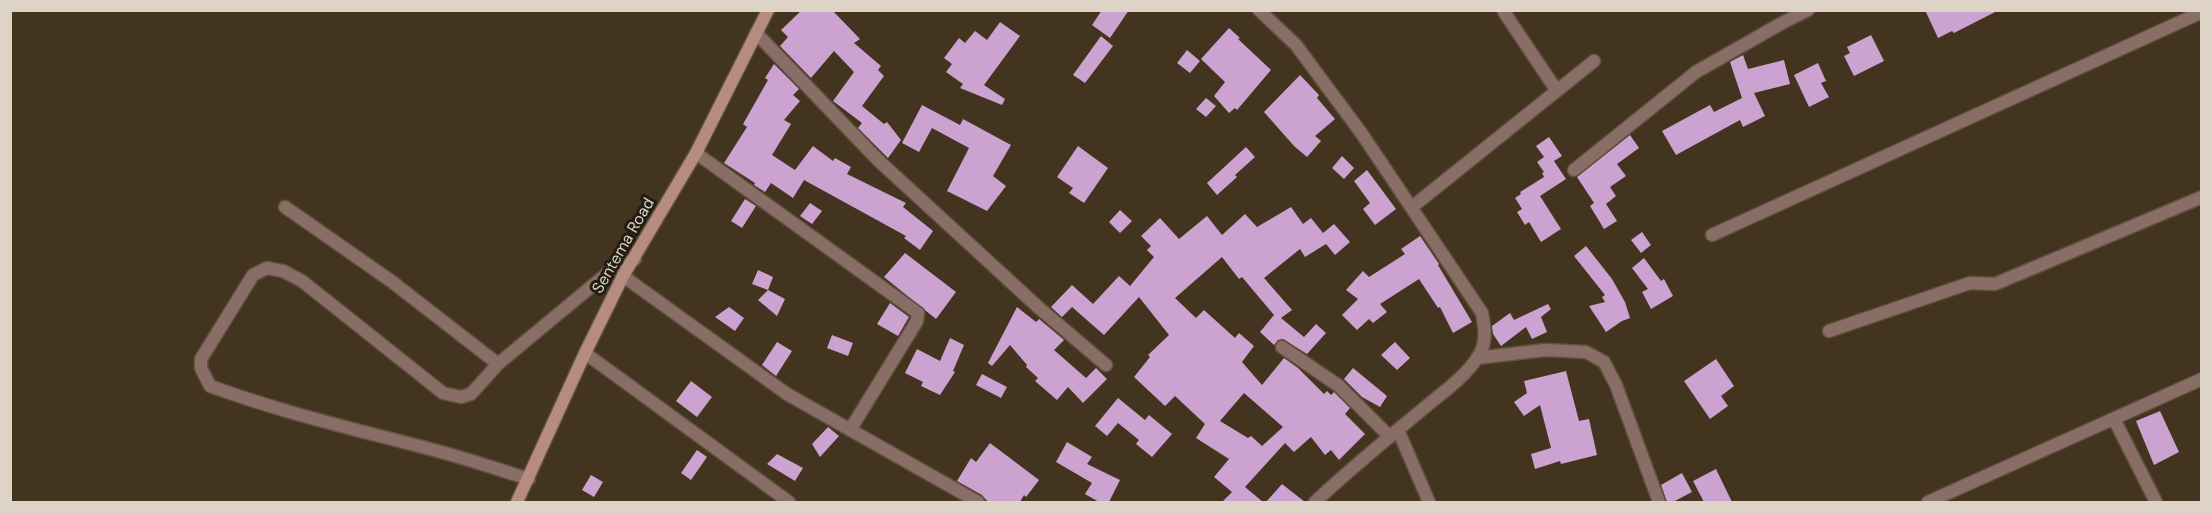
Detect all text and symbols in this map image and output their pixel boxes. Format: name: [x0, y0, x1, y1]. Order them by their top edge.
street label: Sentema Road: [589, 195, 659, 297]

